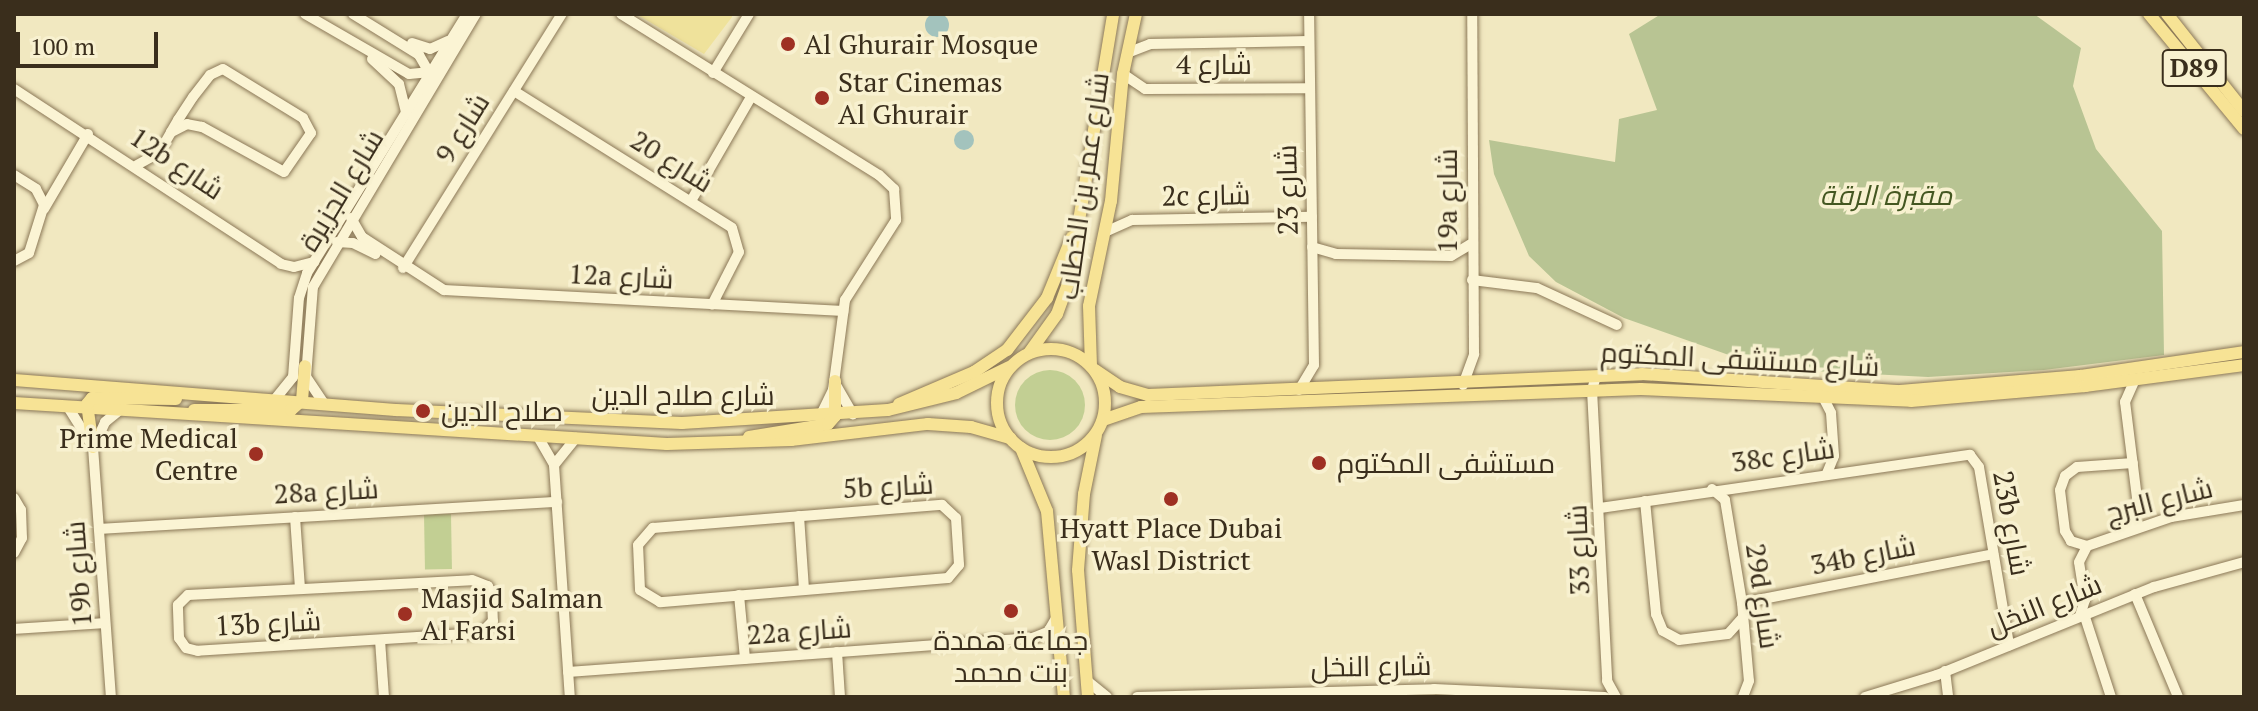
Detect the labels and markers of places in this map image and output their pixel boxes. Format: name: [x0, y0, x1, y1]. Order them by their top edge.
place label: Al Ghurair Mosque: [804, 27, 1038, 61]
marker: Al Ghurair Mosque: [779, 35, 797, 53]
place label: Star Cinemas Al Ghurair: [838, 65, 1003, 131]
marker: Star Cinemas Al Ghurair: [813, 89, 831, 107]
place label: صلاح الدين: [441, 394, 563, 428]
marker: صلاح الدين: [412, 400, 434, 422]
place label: Prime Medical Centre: [59, 421, 238, 487]
marker: Prime Medical Centre: [245, 443, 267, 465]
place label: مستشفى المكتوم: [1337, 446, 1555, 480]
marker: مستشفى المكتوم: [1308, 452, 1330, 474]
marker: Hyatt Place Dubai Wasl District: [1162, 490, 1180, 508]
place label: Hyatt Place Dubai Wasl District: [1060, 511, 1282, 577]
place label: Masjid Salman Al Farsi: [421, 581, 603, 647]
marker: جماعة همدة بنت محمد: [1002, 602, 1020, 620]
marker: Masjid Salman Al Farsi: [396, 605, 414, 623]
place label: جماعة همدة بنت محمد: [934, 623, 1088, 689]

